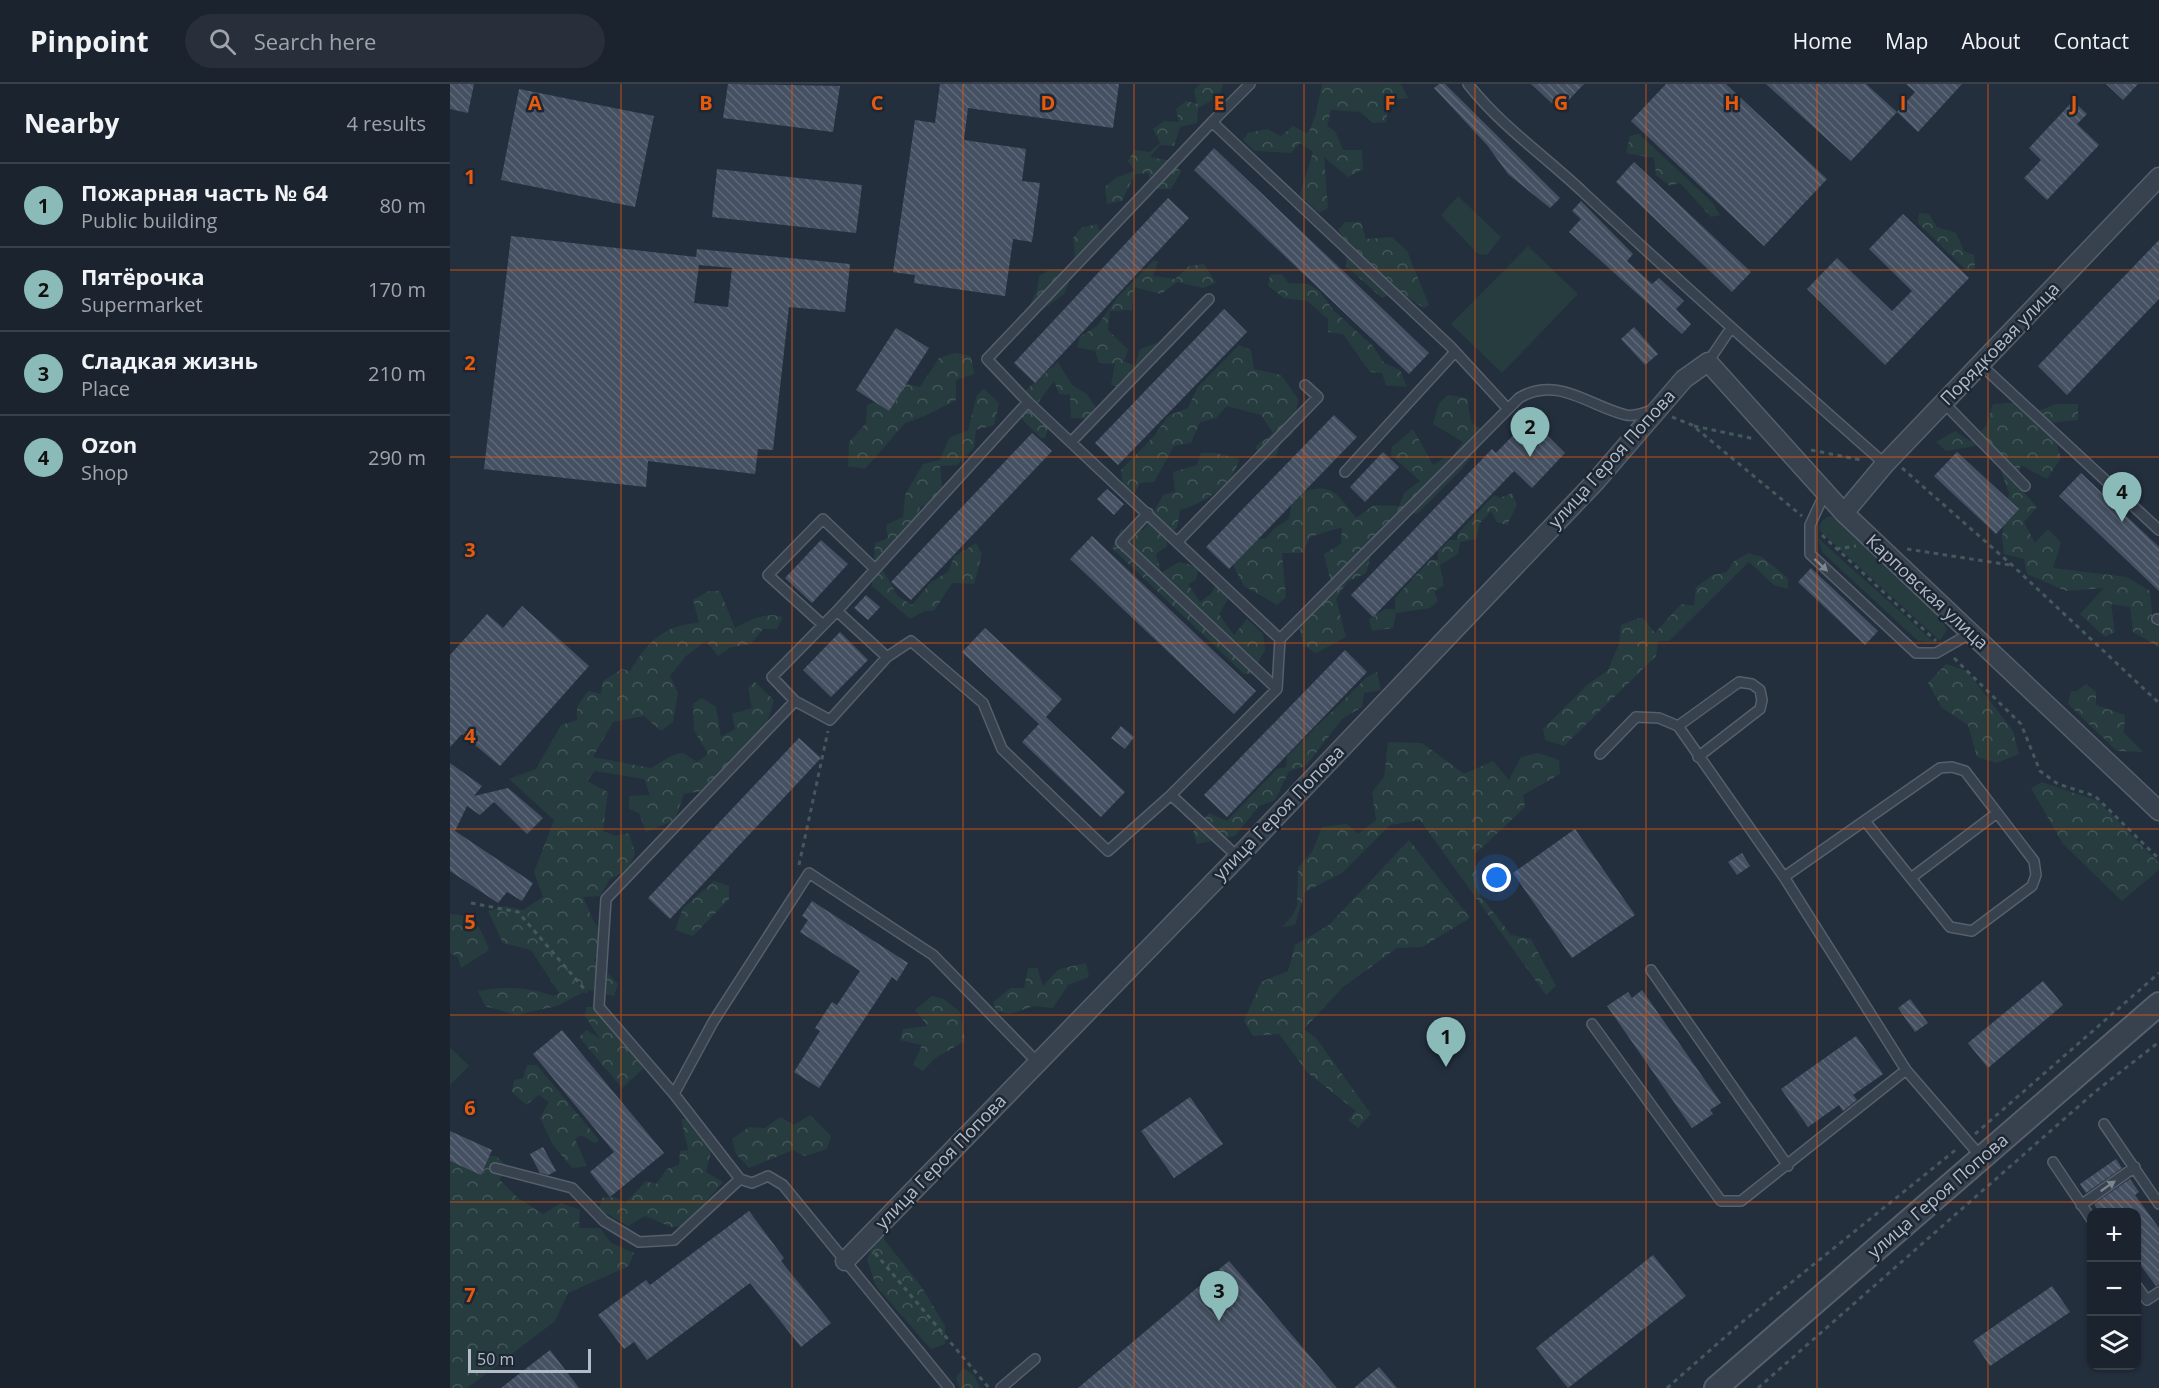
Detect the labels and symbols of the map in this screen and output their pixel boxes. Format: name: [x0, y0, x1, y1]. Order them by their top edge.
text: A: [528, 89, 542, 116]
text: B: [699, 89, 713, 116]
text: C: [871, 89, 884, 116]
text: D: [1041, 89, 1055, 116]
text: E: [1213, 89, 1225, 116]
text: F: [1385, 89, 1395, 116]
text: G: [1554, 89, 1568, 116]
text: H: [1724, 89, 1740, 116]
text: I: [1900, 89, 1906, 116]
text: J: [2069, 89, 2077, 116]
text: 1: [464, 163, 476, 190]
street label: Порядковая улица: [1934, 277, 2064, 410]
text: 2: [464, 349, 476, 376]
street label: улица Героя Попова: [1542, 384, 1680, 533]
pin: 2: [1510, 408, 1550, 457]
pin: 4: [2102, 472, 2142, 522]
street label: Карповская улица: [1861, 528, 1994, 654]
text: 3: [464, 536, 476, 563]
one-way arrow: [1814, 558, 1829, 572]
text: 4: [464, 722, 476, 749]
street label: улица Героя Попова: [1208, 740, 1349, 885]
your location: [1482, 863, 1511, 892]
text: 5: [464, 908, 476, 935]
pin: 1: [1426, 1018, 1466, 1067]
street label: улица Героя Попова: [870, 1089, 1011, 1234]
text: 6: [464, 1094, 476, 1121]
street label: улица Героя Попова: [1862, 1127, 2013, 1263]
one-way arrow: [2100, 1181, 2116, 1192]
pin: 3: [1200, 1272, 1238, 1321]
text: 7: [464, 1281, 476, 1308]
scale bar: [468, 1346, 591, 1374]

